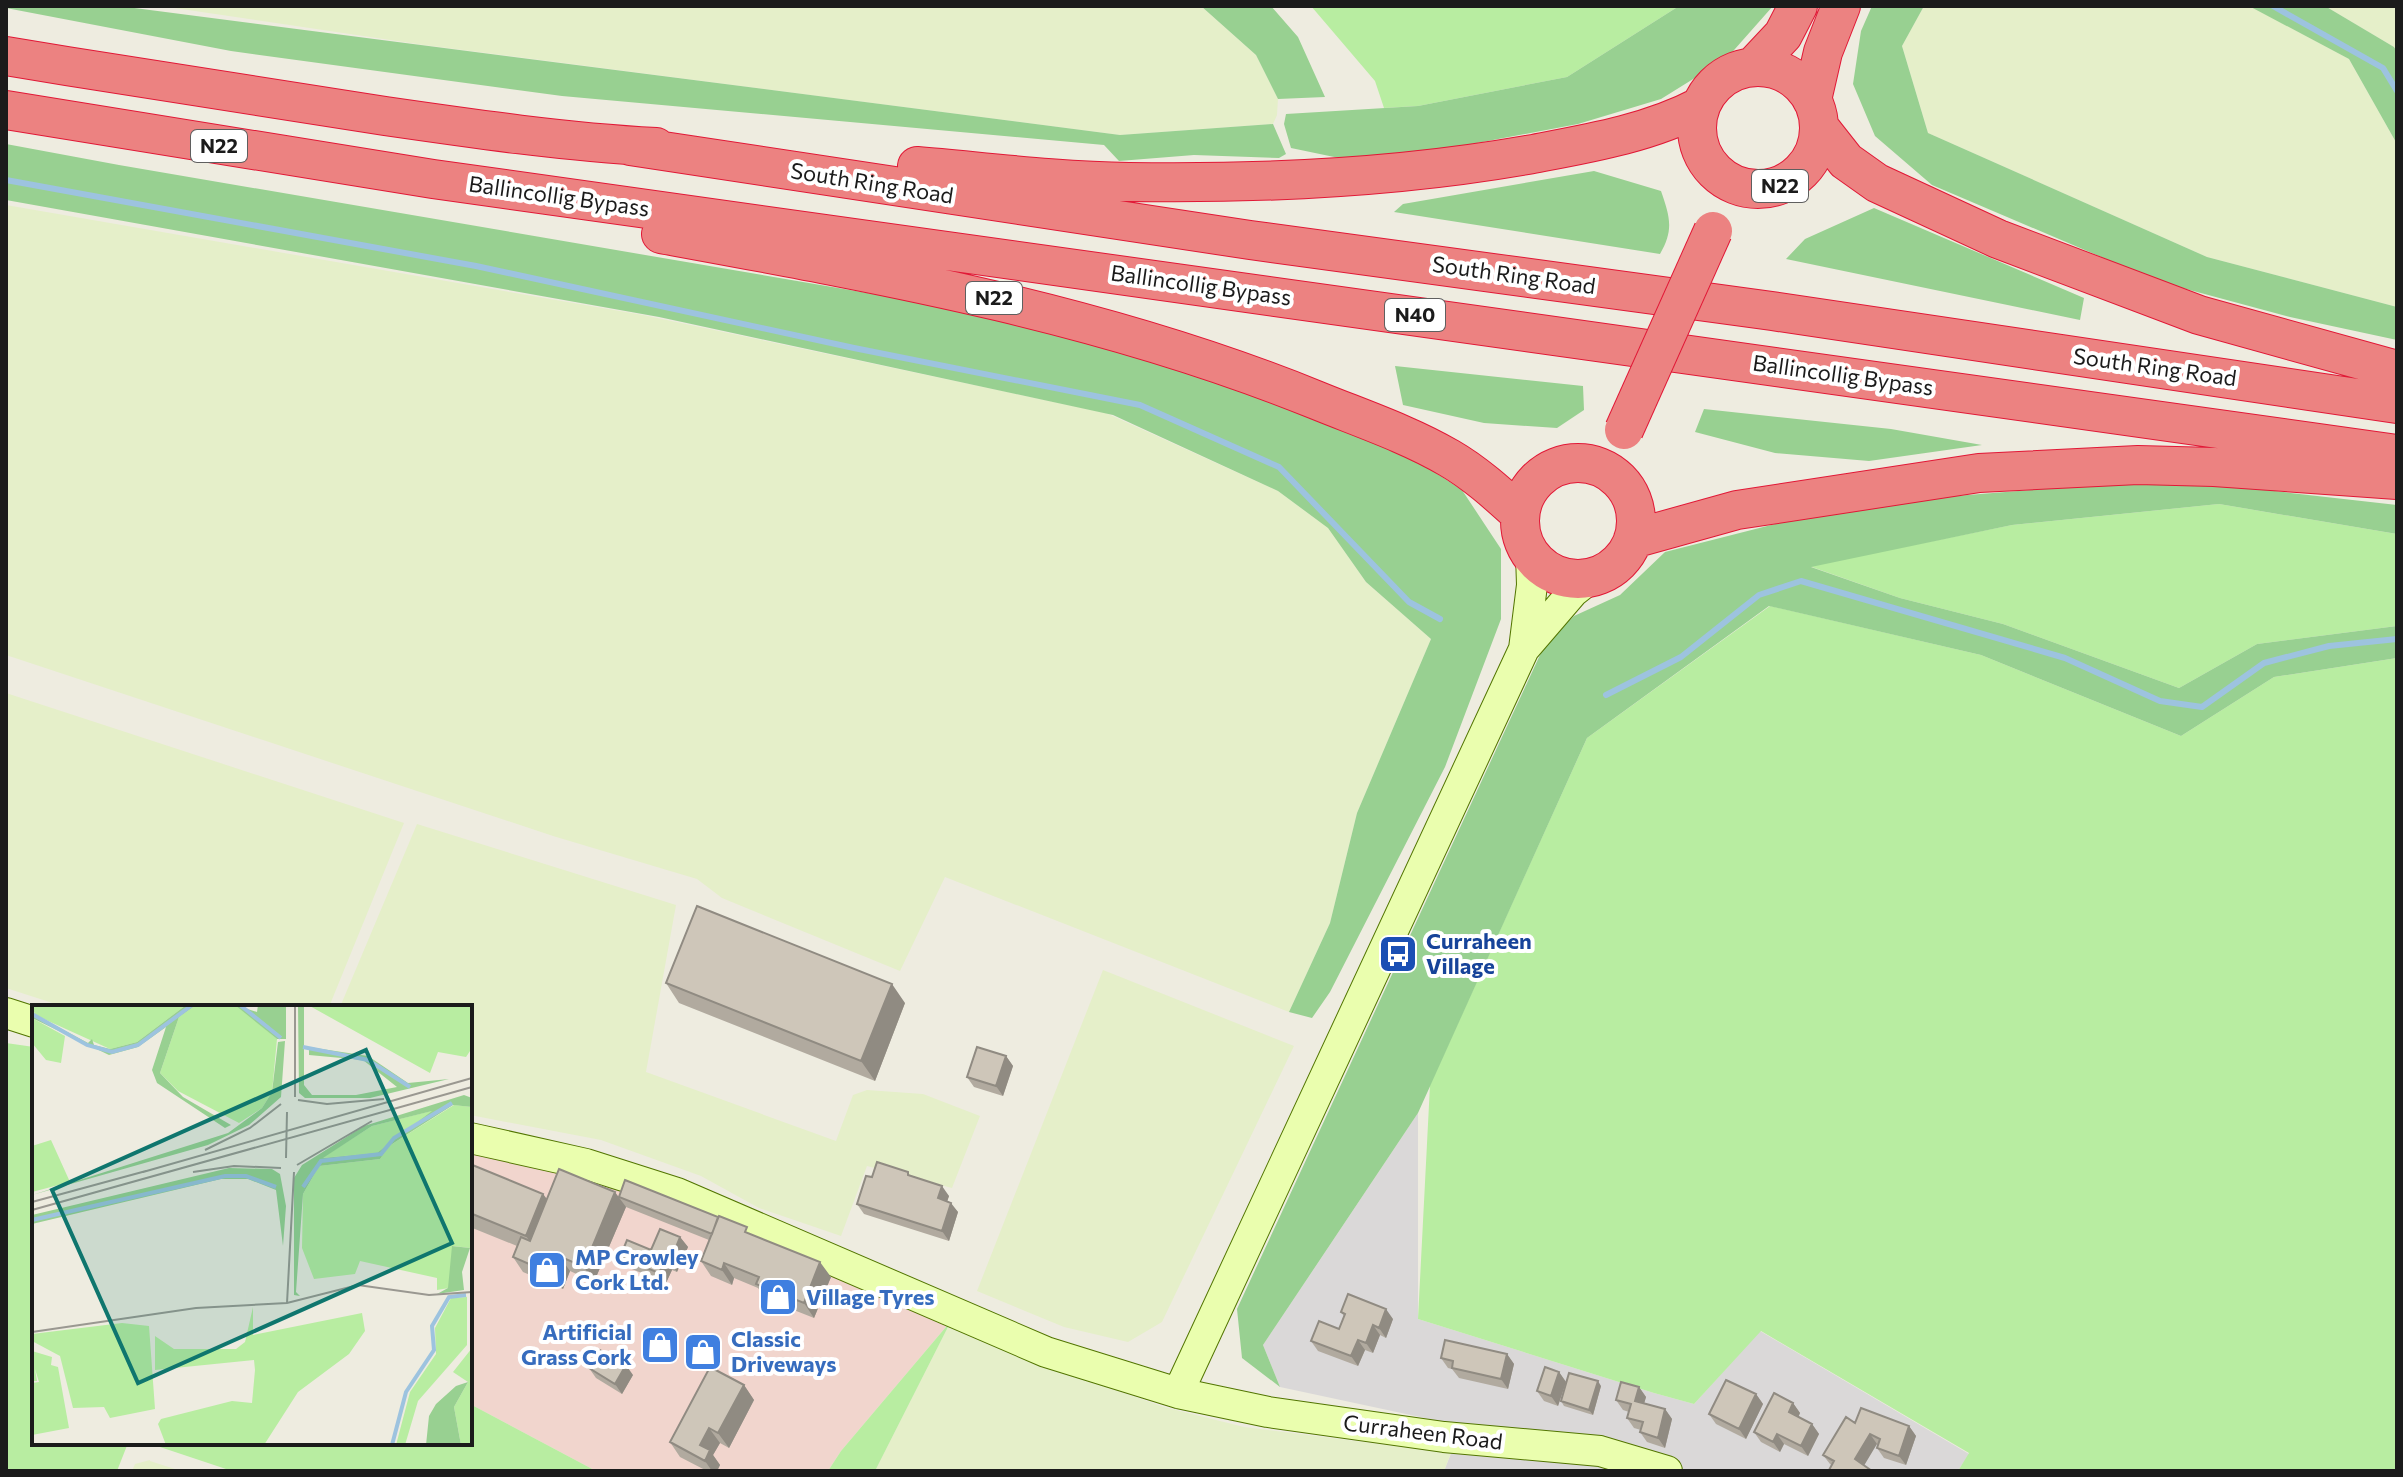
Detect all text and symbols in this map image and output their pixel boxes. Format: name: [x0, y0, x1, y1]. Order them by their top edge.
road number: N22: [191, 130, 247, 162]
street label: South Ring Road: [789, 156, 956, 209]
street label: Ballincollig Bypass: [467, 169, 651, 222]
road number: N22: [1752, 170, 1808, 202]
street label: South Ring Road: [1431, 250, 1597, 299]
street label: Ballincollig Bypass: [1109, 258, 1293, 311]
road number: N22: [966, 282, 1022, 314]
road number: N40: [1385, 299, 1445, 331]
street label: South Ring Road: [2072, 342, 2238, 391]
street label: Ballincollig Bypass: [1751, 348, 1935, 401]
place label: Curraheen Village: [1426, 927, 1532, 979]
bus stop icon: Curraheen Village: [1377, 933, 1419, 975]
inset map: [32, 1005, 472, 1445]
place label: MP Crowley Cork Ltd.: [575, 1243, 699, 1295]
shop icon: MP Crowley Cork Ltd.: [526, 1249, 568, 1291]
shop icon: Village Tyres: [757, 1276, 799, 1318]
place label: Village Tyres: [806, 1283, 935, 1310]
place label: Artificial Grass Cork: [521, 1318, 632, 1370]
shop icon: Artificial Grass Cork: [639, 1324, 681, 1366]
place label: Classic Driveways: [731, 1325, 836, 1377]
shop icon: Classic Driveways: [682, 1331, 724, 1373]
street label: Curraheen Road: [1342, 1408, 1504, 1455]

